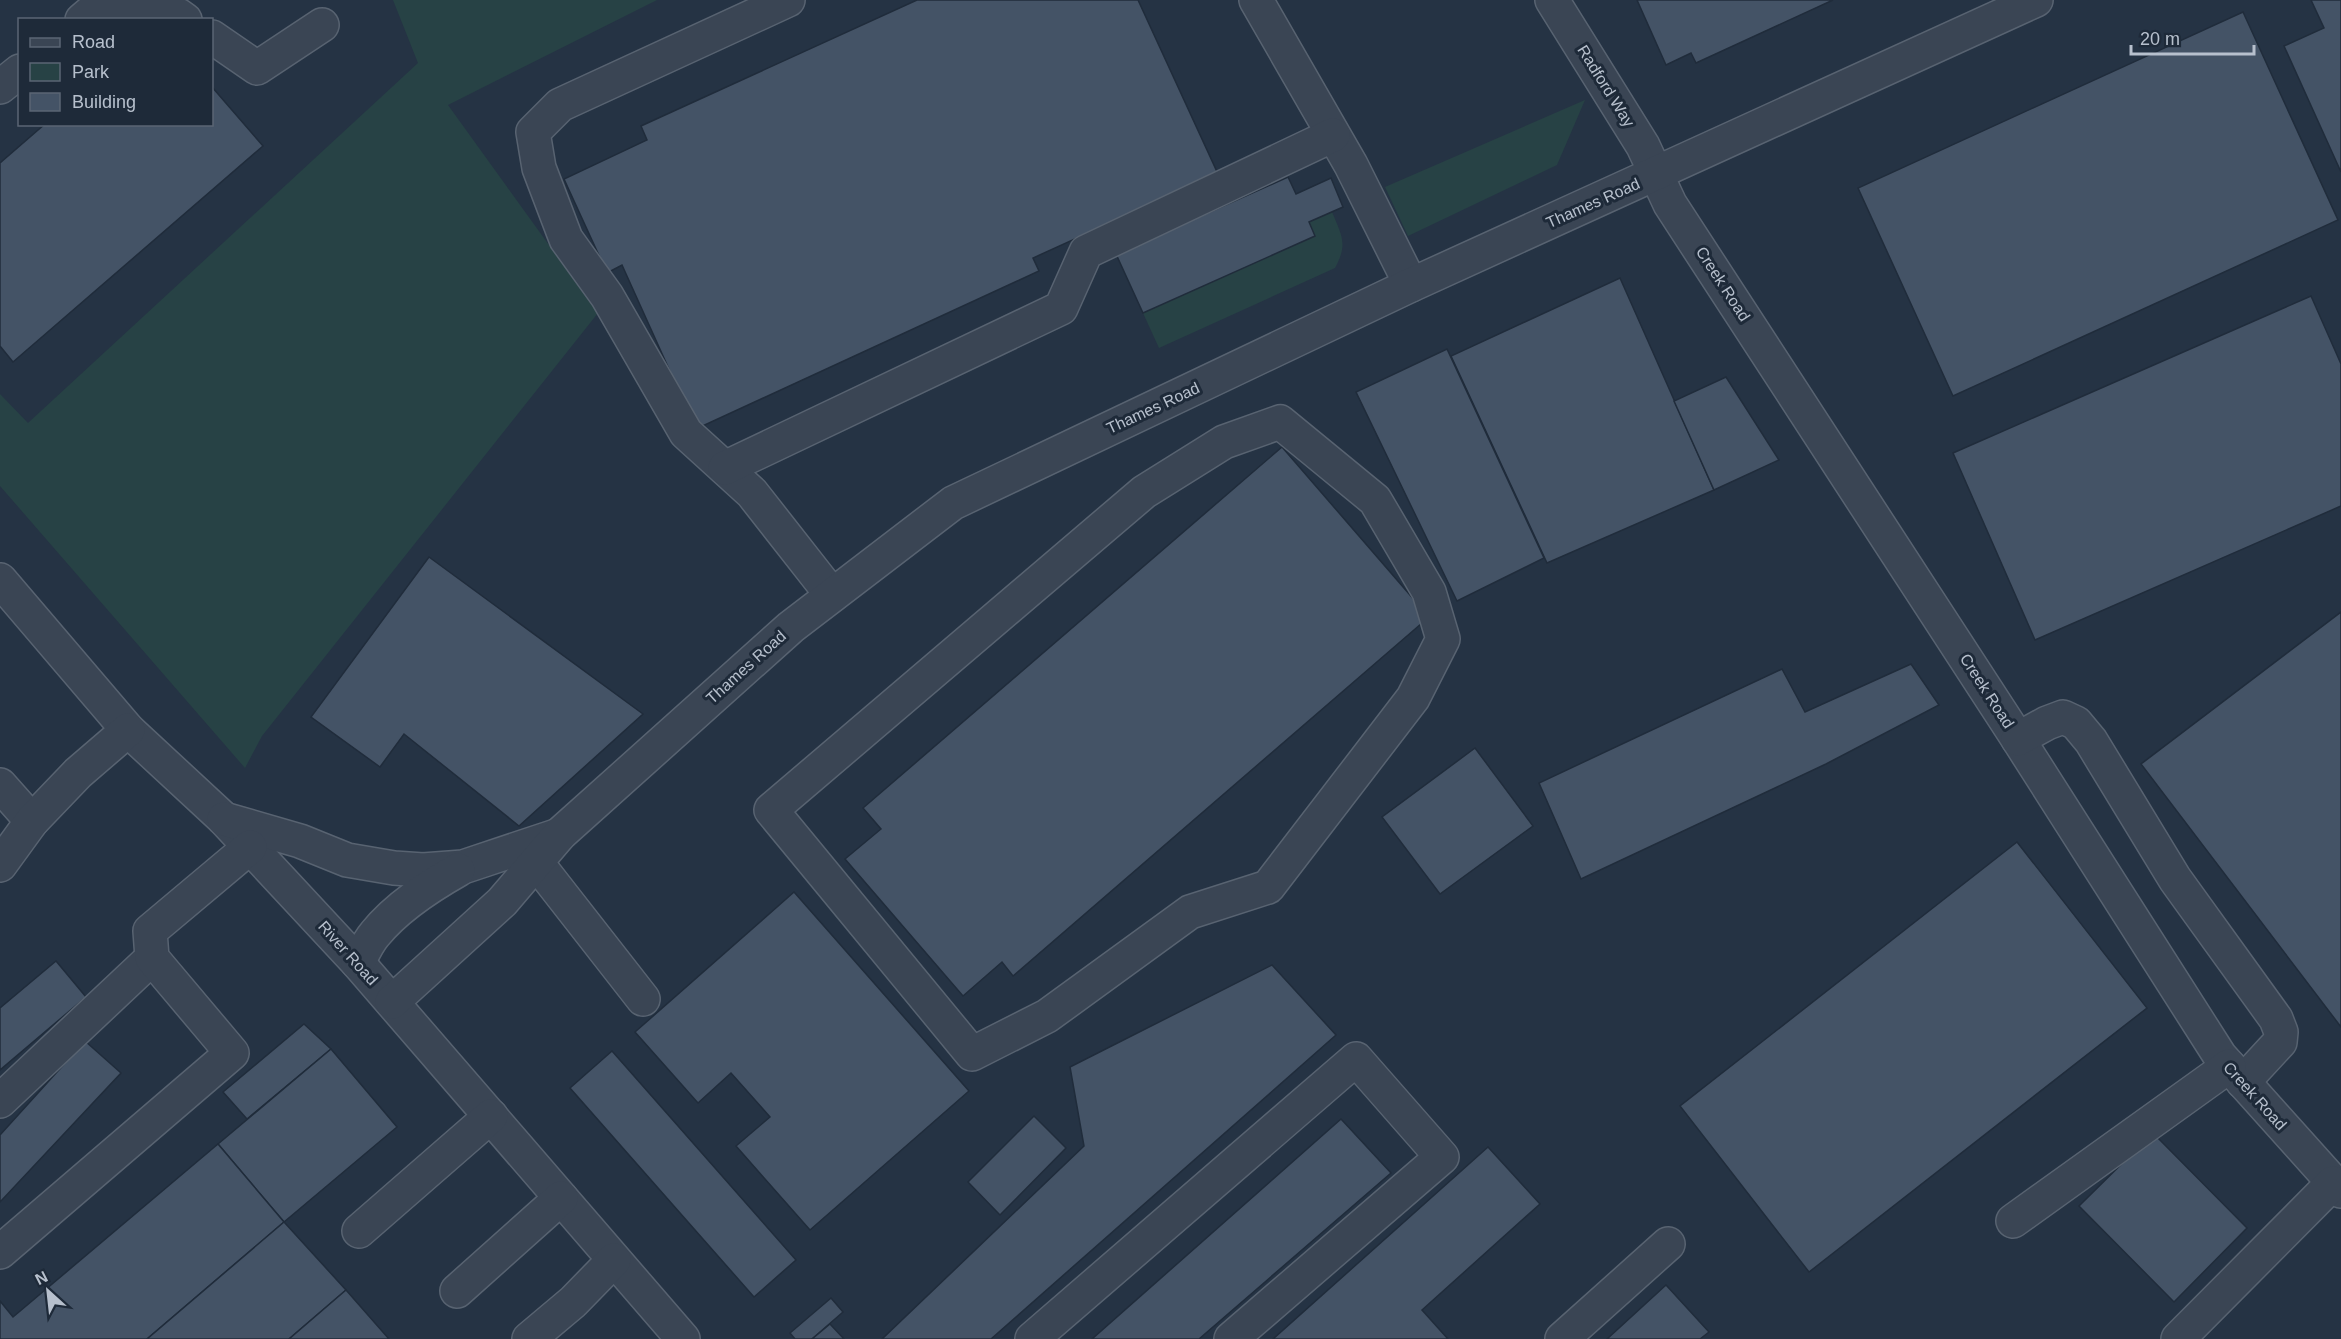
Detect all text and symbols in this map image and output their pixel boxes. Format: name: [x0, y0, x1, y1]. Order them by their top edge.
legend: [18, 18, 213, 126]
scale bar: [2131, 18, 2254, 56]
text: 20 m: [2140, 29, 2180, 49]
text: Road: [72, 32, 115, 52]
street label: Radford Way: [1574, 42, 1638, 130]
text: Park: [72, 62, 110, 82]
text: Building: [72, 92, 136, 112]
street label: Thames Road: [1544, 175, 1642, 231]
street label: Creek Road: [1693, 244, 1753, 324]
street label: Thames Road: [1104, 379, 1202, 437]
street label: Thames Road: [703, 627, 789, 707]
street label: Creek Road: [1957, 651, 2017, 731]
street label: River Road: [315, 918, 381, 988]
street label: Creek Road: [2220, 1059, 2290, 1133]
north arrow: [18, 1261, 78, 1321]
text: N: [32, 1268, 50, 1288]

